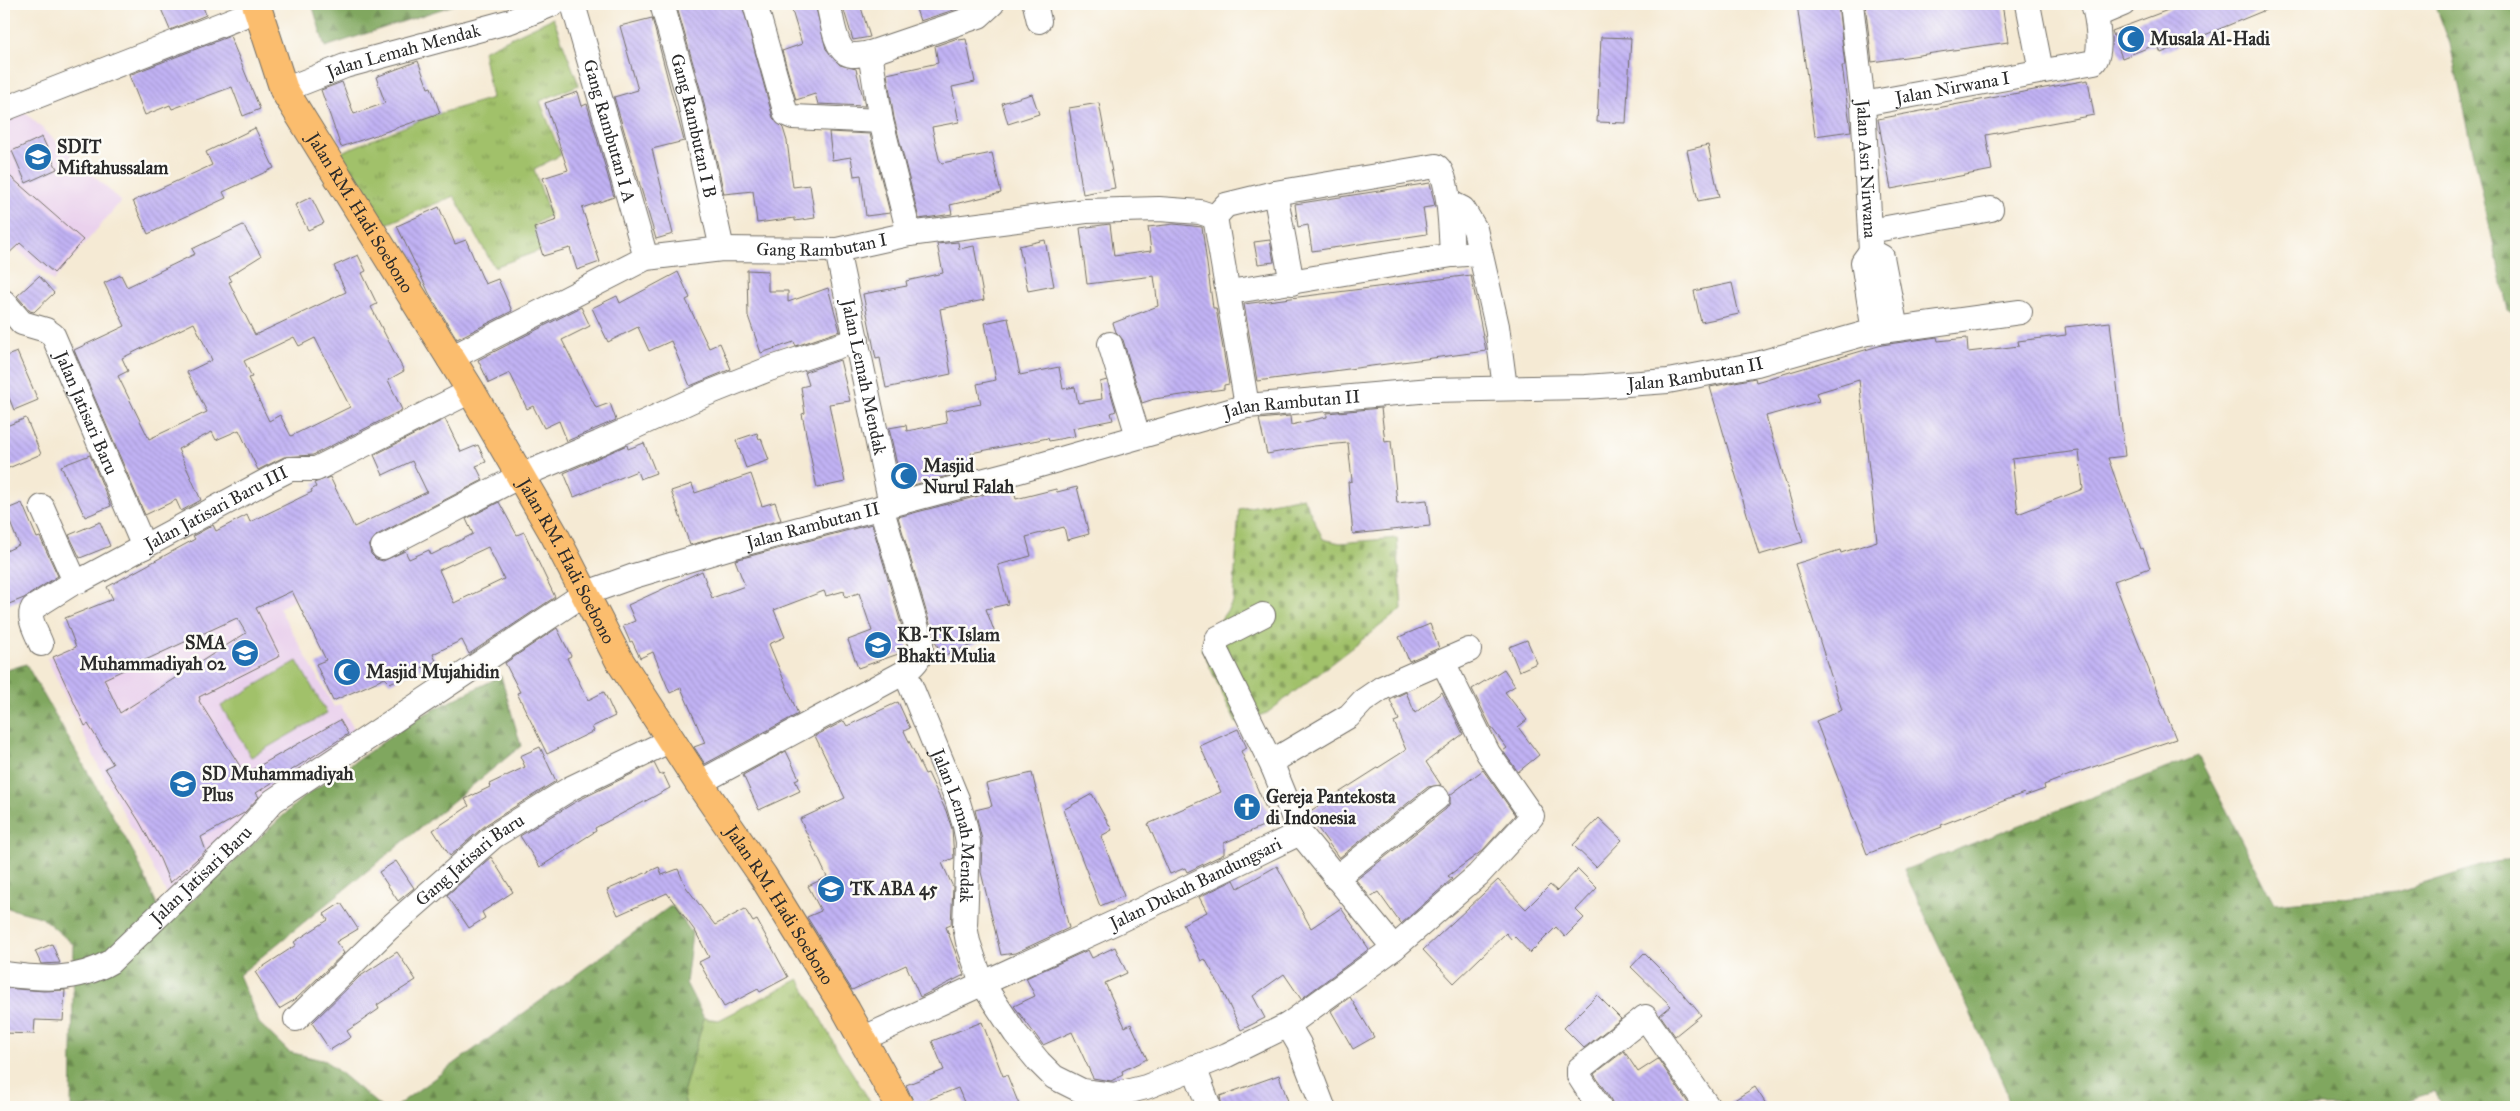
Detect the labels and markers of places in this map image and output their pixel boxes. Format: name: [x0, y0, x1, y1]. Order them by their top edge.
mosque icon: Musala Al-Hadi: [2116, 24, 2146, 54]
place label: Musala Al-Hadi: [2150, 28, 2271, 50]
place label: SDIT Miftahussalam: [57, 136, 169, 179]
school or university icon: SDIT Miftahussalam: [23, 142, 53, 172]
place label: Masjid Nurul Falah: [923, 455, 1015, 498]
mosque icon: Masjid Nurul Falah: [889, 461, 919, 491]
place label: KB-TK Islam Bhakti Mulia: [897, 624, 1001, 667]
school or university icon: KB-TK Islam Bhakti Mulia: [863, 630, 893, 660]
place label: SMA Muhammadiyah 02: [80, 632, 227, 676]
school or university icon: SMA Muhammadiyah 02: [230, 638, 260, 668]
mosque icon: Masjid Mujahidin: [332, 657, 362, 687]
place label: Masjid Mujahidin: [366, 661, 500, 684]
place label: SD Muhammadiyah Plus: [202, 763, 355, 806]
school or university icon: SD Muhammadiyah Plus: [168, 769, 198, 799]
place label: Gereja Pantekosta di Indonesia: [1266, 786, 1396, 829]
church icon: Gereja Pantekosta di Indonesia: [1232, 792, 1262, 822]
school or university icon: TK ABA 45: [816, 874, 846, 904]
place label: TK ABA 45: [849, 878, 938, 901]

